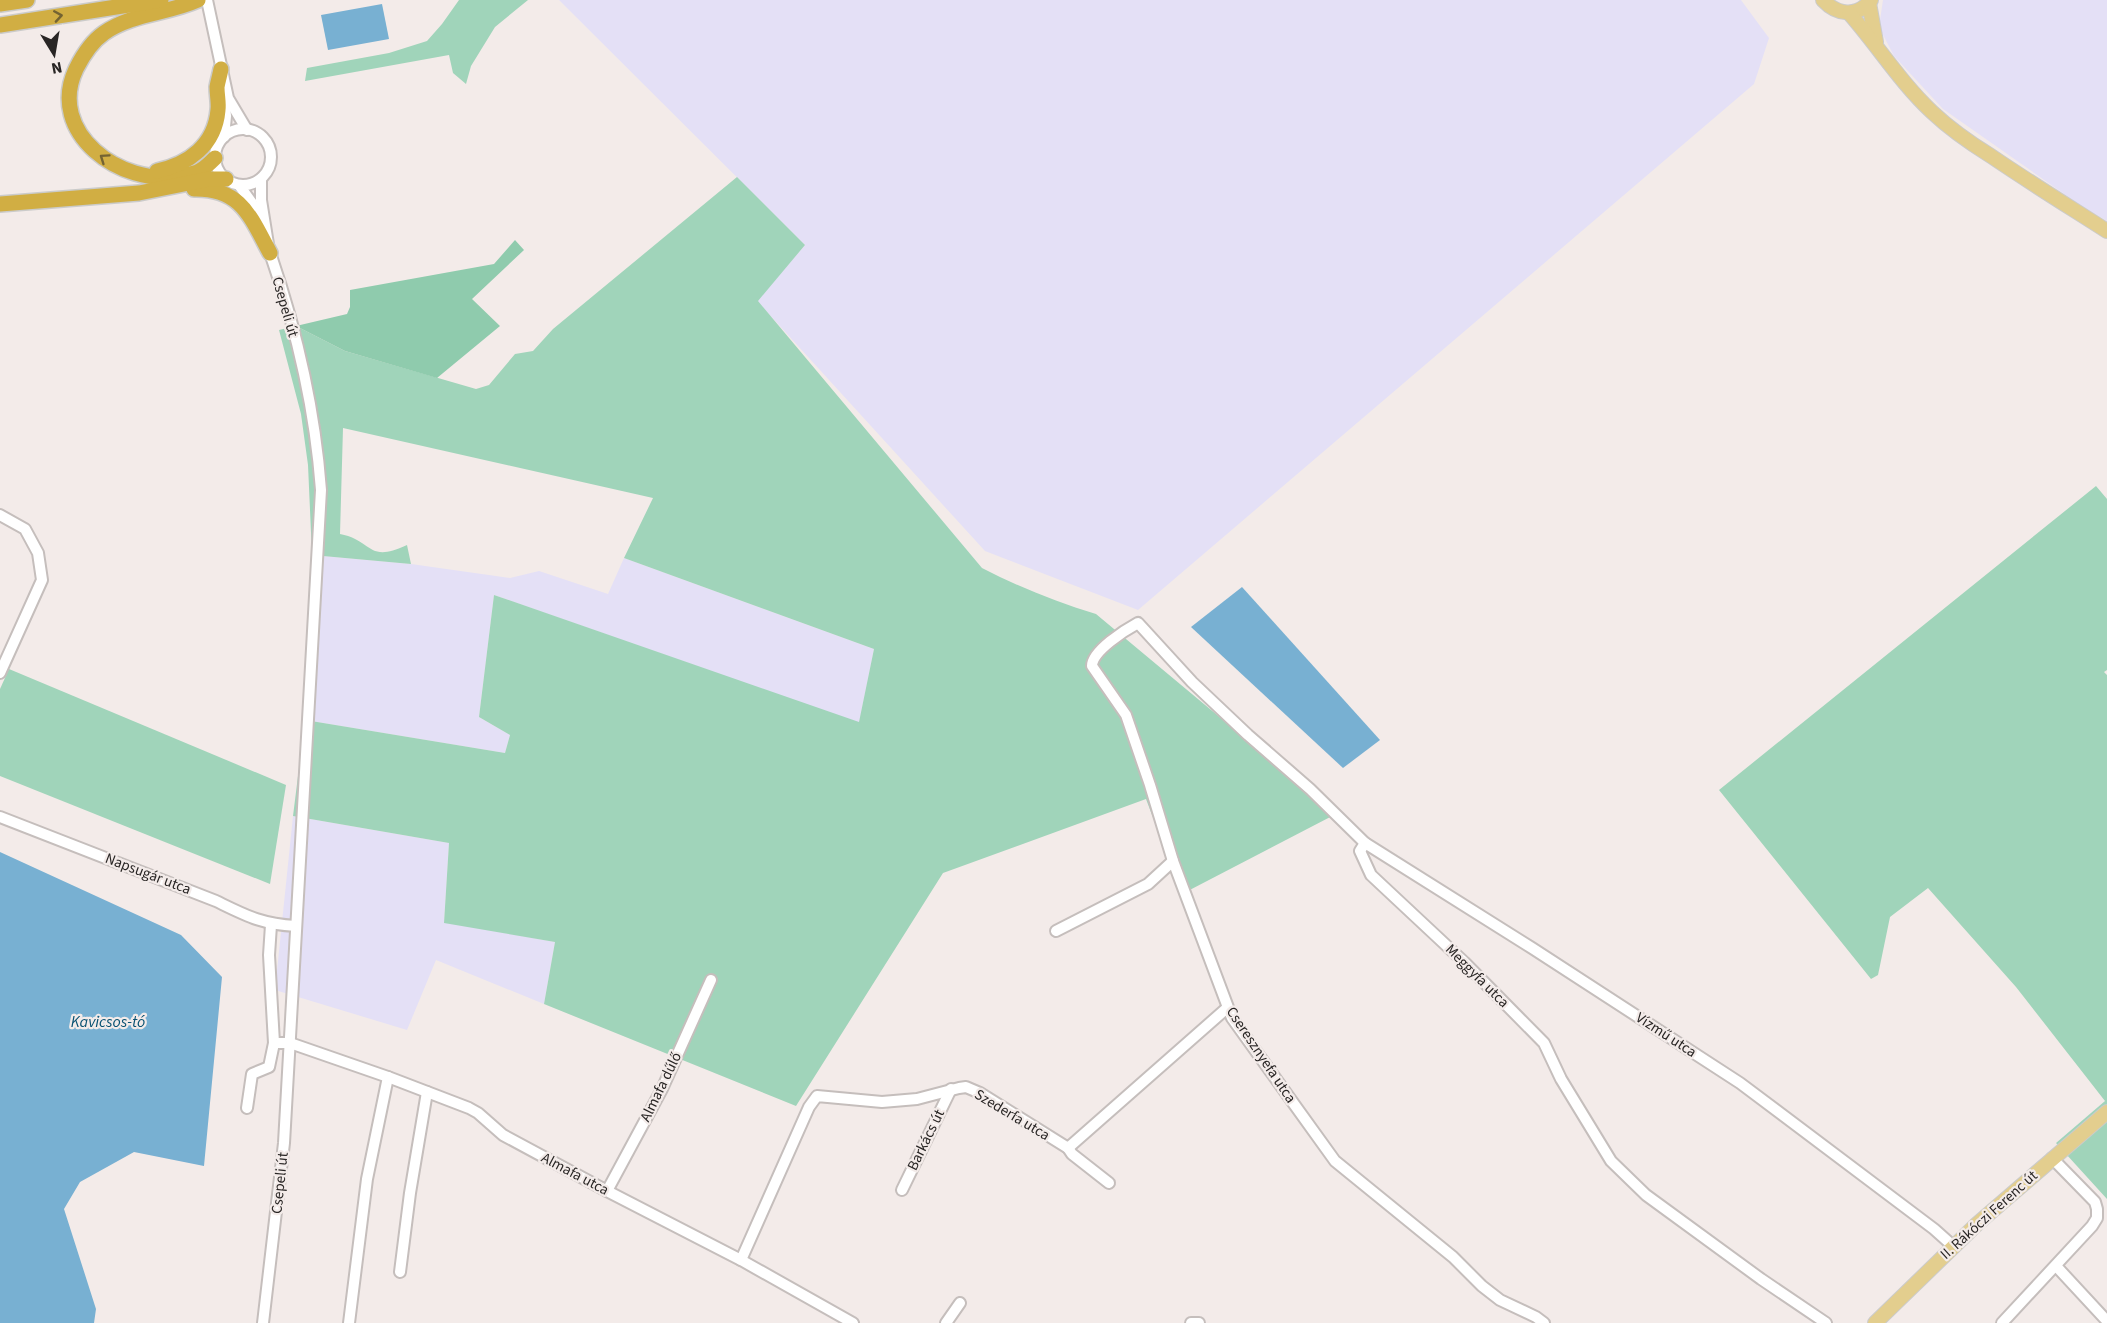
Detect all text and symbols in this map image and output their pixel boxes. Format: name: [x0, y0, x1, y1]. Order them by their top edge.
one-way arrow: [52, 10, 62, 23]
north arrow: [24, 24, 84, 84]
text: N: [49, 56, 64, 80]
one-way arrow: [100, 154, 111, 165]
street label: Csepeli út: [266, 274, 304, 340]
street label: Napsugár utca: [102, 848, 194, 900]
street label: Meggyfa utca: [1440, 939, 1514, 1013]
street label: Cseresznyefa utca: [1221, 1003, 1301, 1107]
street label: Vízmű utca: [1631, 1007, 1701, 1063]
water label: Kavicsos-tó: [71, 1011, 145, 1033]
street label: Almafa dűlő: [635, 1049, 687, 1125]
street label: Szederfa utca: [970, 1084, 1054, 1146]
street label: Barkács út: [902, 1106, 950, 1174]
street label: Almafa utca: [537, 1147, 613, 1201]
street label: Csepeli út: [266, 1151, 294, 1215]
street label: II. Rákóczi Ferenc út: [1936, 1166, 2042, 1264]

